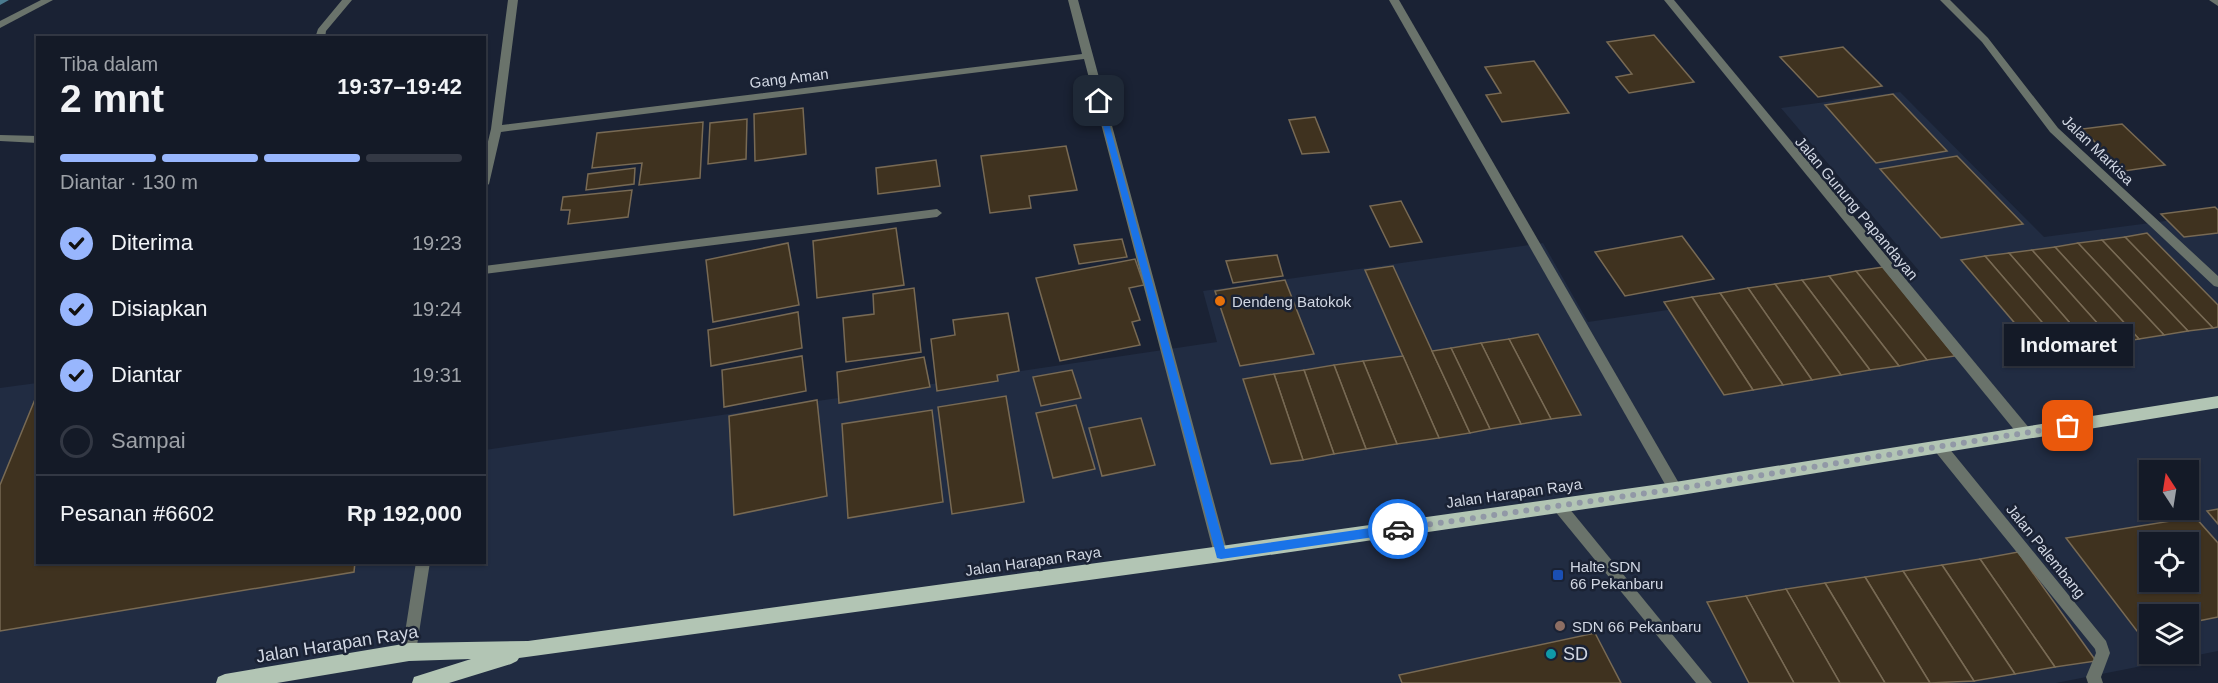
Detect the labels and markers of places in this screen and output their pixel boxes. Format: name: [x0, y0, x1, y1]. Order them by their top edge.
pin: [1073, 75, 1124, 126]
place label: Dendeng Batokok: [1232, 293, 1352, 310]
marker: Dendeng Batokok: [1213, 294, 1227, 308]
callout: Indomaret: [2004, 324, 2132, 366]
pin: [2042, 400, 2093, 451]
place label: Halte SDN 66 Pekanbaru: [1570, 558, 1663, 592]
marker: Halte SDN 66 Pekanbaru: [1551, 568, 1565, 582]
place label: SDN 66 Pekanbaru: [1572, 618, 1701, 635]
marker: SDN 66 Pekanbaru: [1553, 619, 1567, 633]
place label: SD: [1563, 644, 1588, 664]
marker: SD: [1544, 647, 1558, 661]

